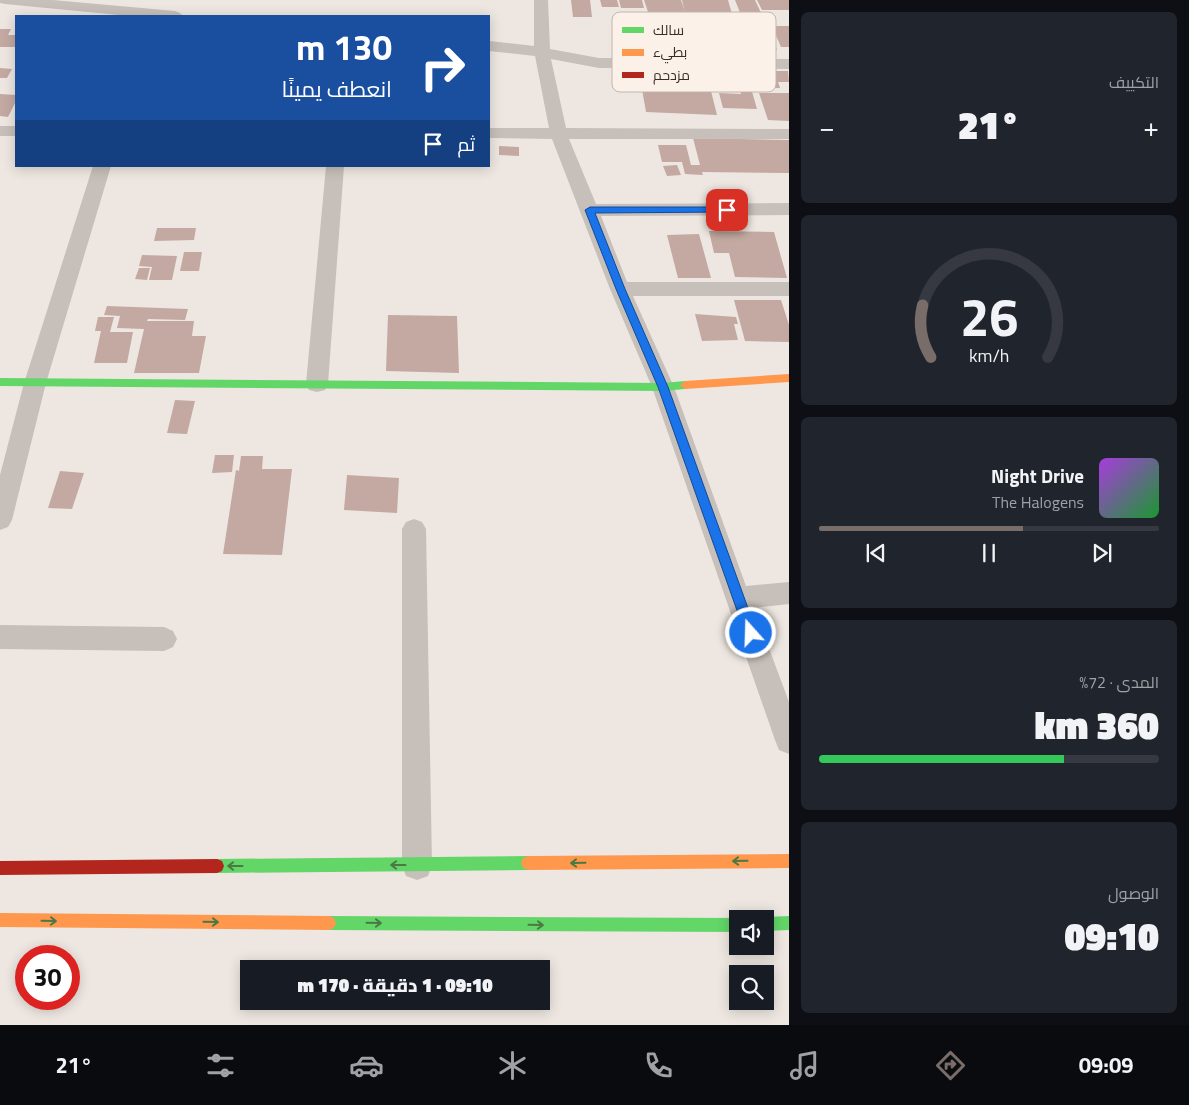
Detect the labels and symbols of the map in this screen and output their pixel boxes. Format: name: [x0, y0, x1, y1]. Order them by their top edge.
legend: [612, 12, 776, 92]
text: سالك: [653, 19, 684, 40]
text: بطيء: [653, 41, 687, 64]
text: مزدحم: [653, 64, 690, 85]
pin: [706, 189, 748, 231]
position arrow: [724, 606, 776, 658]
one-way arrow: [733, 857, 749, 866]
one-way arrow: [570, 858, 586, 868]
one-way arrow: [390, 860, 406, 870]
one-way arrow: [228, 861, 244, 871]
one-way arrow: [40, 916, 56, 925]
one-way arrow: [202, 917, 219, 927]
one-way arrow: [365, 919, 381, 928]
one-way arrow: [528, 920, 544, 930]
speed limit sign: 30: [15, 945, 80, 1010]

